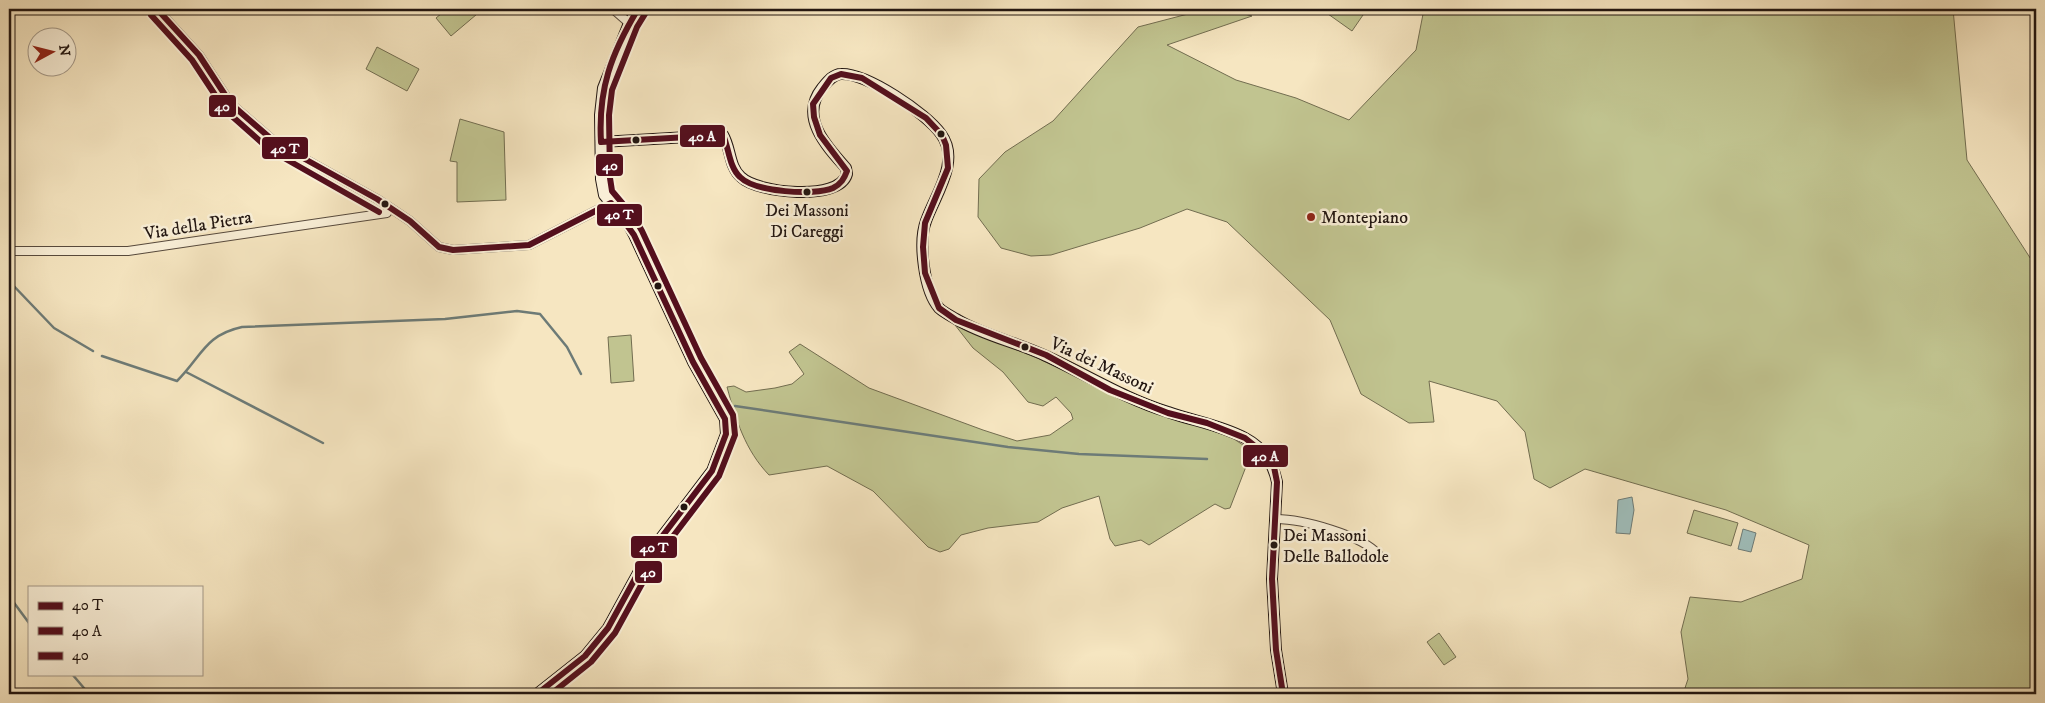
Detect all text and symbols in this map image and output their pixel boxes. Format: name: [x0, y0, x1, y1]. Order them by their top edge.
north arrow: [28, 28, 78, 78]
text: N: [54, 44, 74, 58]
line badge: 40: [208, 94, 237, 118]
text: 40: [213, 98, 230, 116]
line badge: 40 A: [679, 124, 726, 148]
text: 40 A: [687, 128, 717, 146]
unlabelled marker: [936, 129, 946, 139]
unlabelled marker: [631, 135, 641, 145]
line badge: 40 T: [261, 136, 309, 160]
text: 40 T: [269, 140, 300, 158]
line badge: 40: [595, 153, 624, 177]
text: 40: [601, 157, 618, 175]
marker: Dei Massoni Di Careggi: [802, 187, 812, 197]
unlabelled marker: [380, 199, 390, 209]
place label: Dei Massoni Di Careggi: [765, 200, 849, 243]
line badge: 40 T: [596, 203, 643, 227]
text: 40 T: [603, 206, 634, 224]
street label: Via della Pietra: [142, 207, 254, 246]
place label: Montepiano: [1321, 207, 1408, 229]
marker: Montepiano: [1305, 211, 1317, 223]
unlabelled marker: [653, 281, 663, 291]
street label: Via dei Massoni: [1046, 332, 1157, 399]
unlabelled marker: [1020, 342, 1030, 352]
line badge: 40 A: [1242, 444, 1289, 468]
text: 40 A: [1250, 448, 1280, 466]
unlabelled marker: [679, 502, 689, 512]
place label: Dei Massoni Delle Ballodole: [1283, 525, 1389, 568]
line badge: 40 T: [630, 535, 678, 559]
text: 40 T: [638, 539, 669, 557]
marker: Dei Massoni Delle Ballodole: [1269, 540, 1279, 550]
line badge: 40: [634, 560, 663, 584]
text: 40: [639, 564, 656, 582]
legend: [28, 586, 202, 676]
text: 40 T: [72, 596, 104, 615]
text: 40 A: [72, 622, 102, 641]
text: 40: [72, 646, 89, 665]

